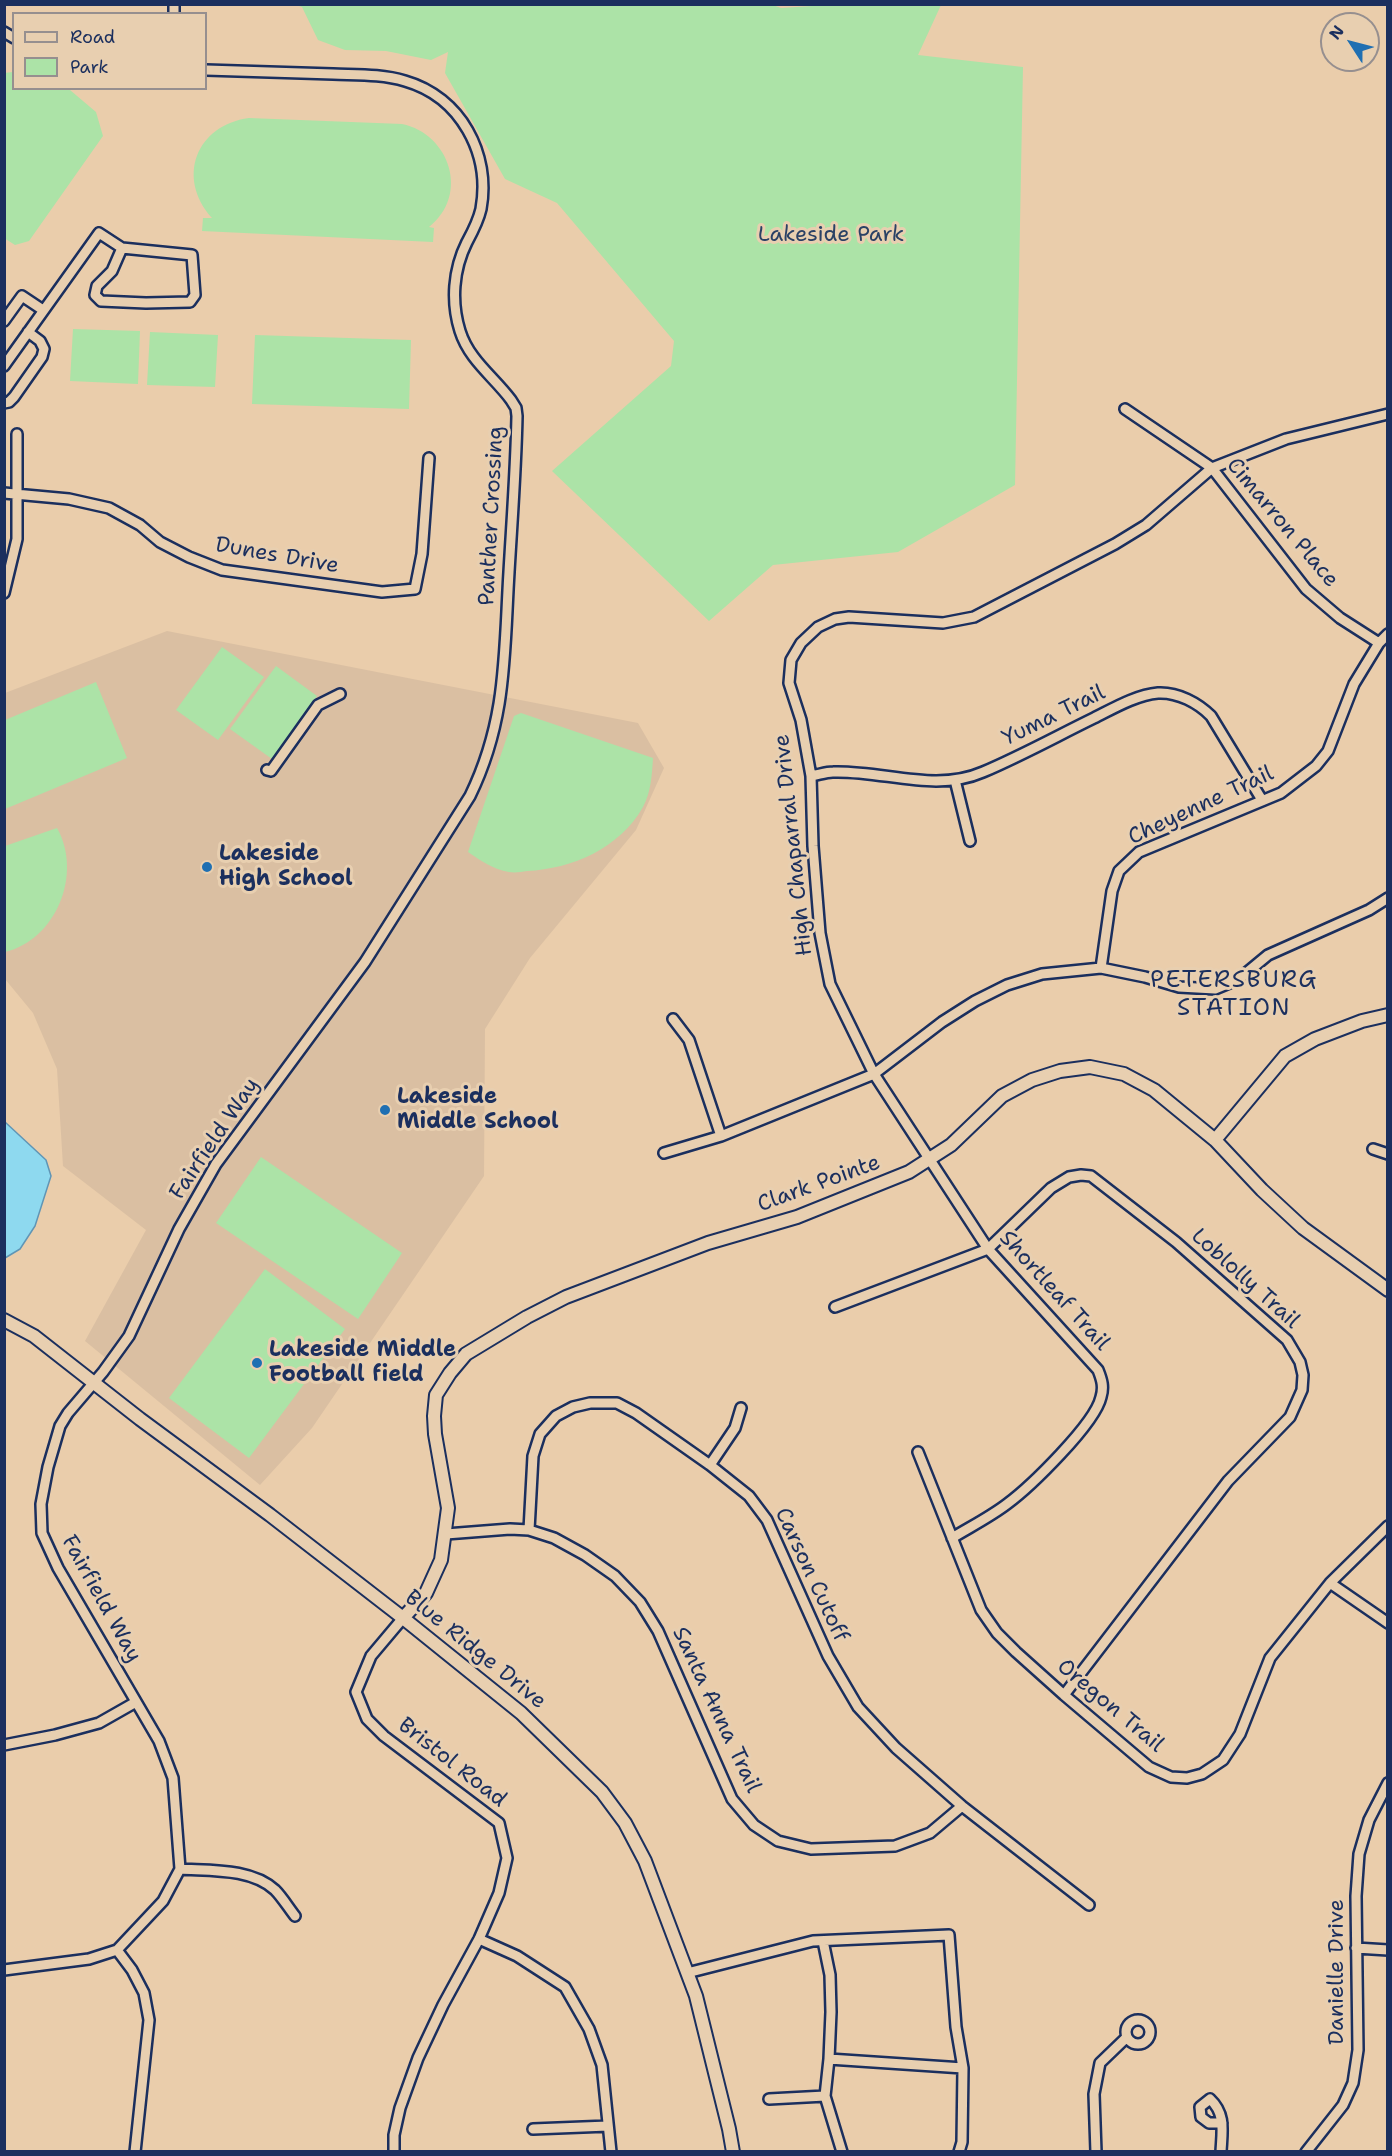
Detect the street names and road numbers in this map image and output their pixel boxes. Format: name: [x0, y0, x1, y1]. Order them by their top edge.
street label: Panther Crossing: [474, 426, 510, 606]
street label: Cimarron Place: [1220, 453, 1344, 593]
street label: Dunes Drive: [213, 532, 341, 580]
street label: Yuma Trail: [998, 680, 1110, 752]
street label: High Chaparral Drive: [769, 733, 819, 957]
street label: Cheyenne Trail: [1124, 761, 1278, 851]
street label: Fairfield Way: [165, 1073, 265, 1205]
street label: Clark Pointe: [754, 1150, 884, 1218]
street label: Loblolly Trail: [1185, 1223, 1305, 1335]
street label: Shortleaf Trail: [993, 1226, 1115, 1356]
street label: Carson Cutoff: [768, 1504, 854, 1646]
street label: Fairfield Way: [55, 1531, 147, 1667]
street label: Blue Ridge Drive: [399, 1585, 551, 1715]
street label: Santa Anna Trail: [666, 1623, 766, 1797]
street label: Oregon Trail: [1051, 1654, 1169, 1758]
street label: Bristol Road: [393, 1712, 511, 1814]
street label: Danielle Drive: [1324, 1899, 1350, 2045]

